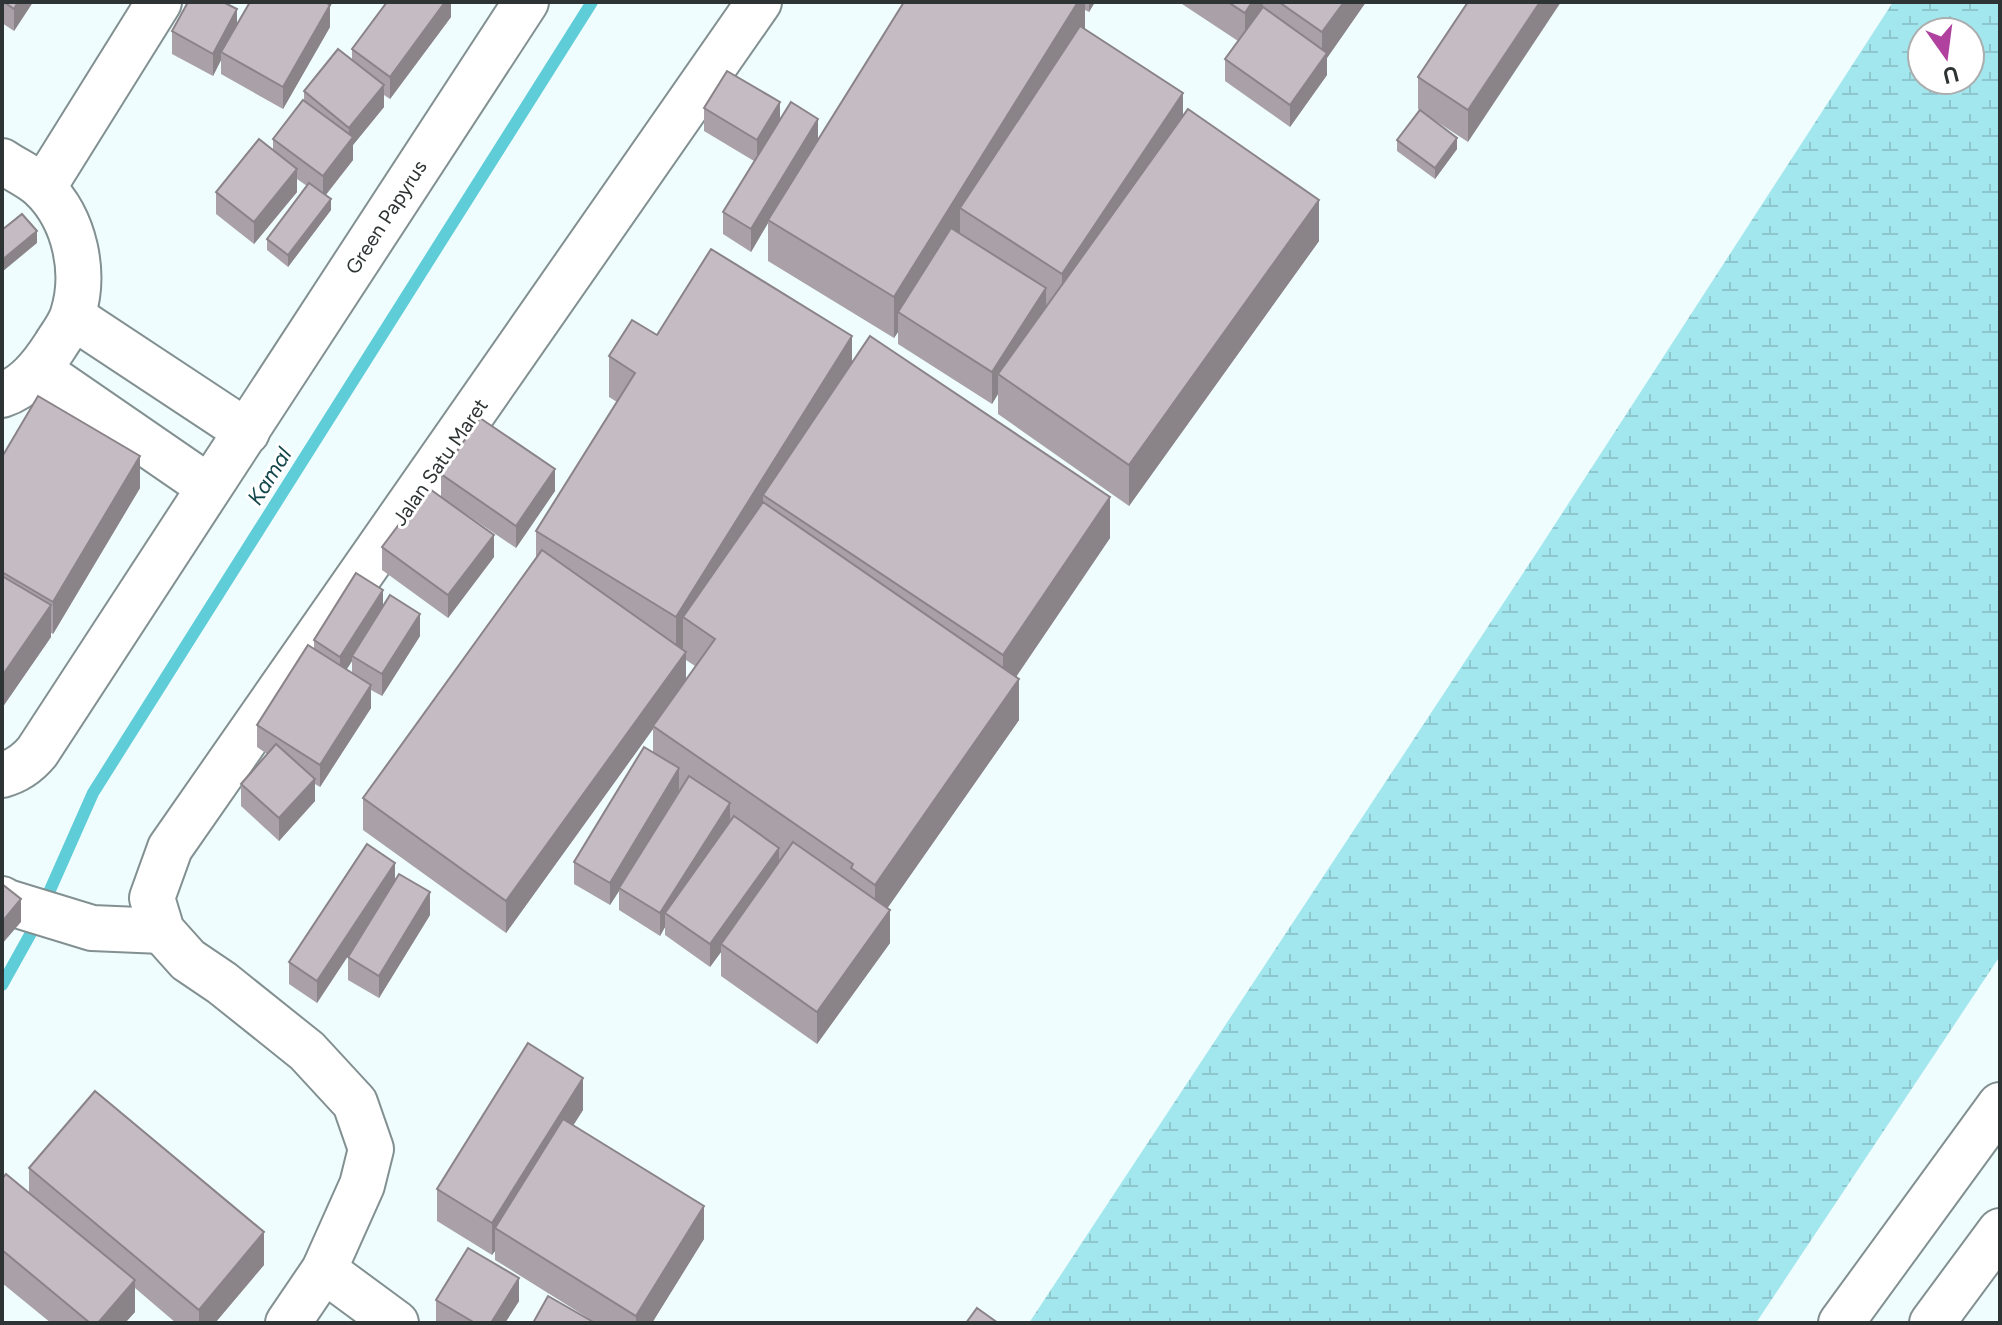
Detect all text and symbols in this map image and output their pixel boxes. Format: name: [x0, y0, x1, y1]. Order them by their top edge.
north arrow: [1906, 16, 1986, 96]
text: U: [1940, 60, 1962, 90]
street label: Green Papyrus: [340, 156, 432, 278]
street label: Jalan Satu Maret: [387, 394, 493, 530]
water label: Kamal: [241, 442, 298, 510]

